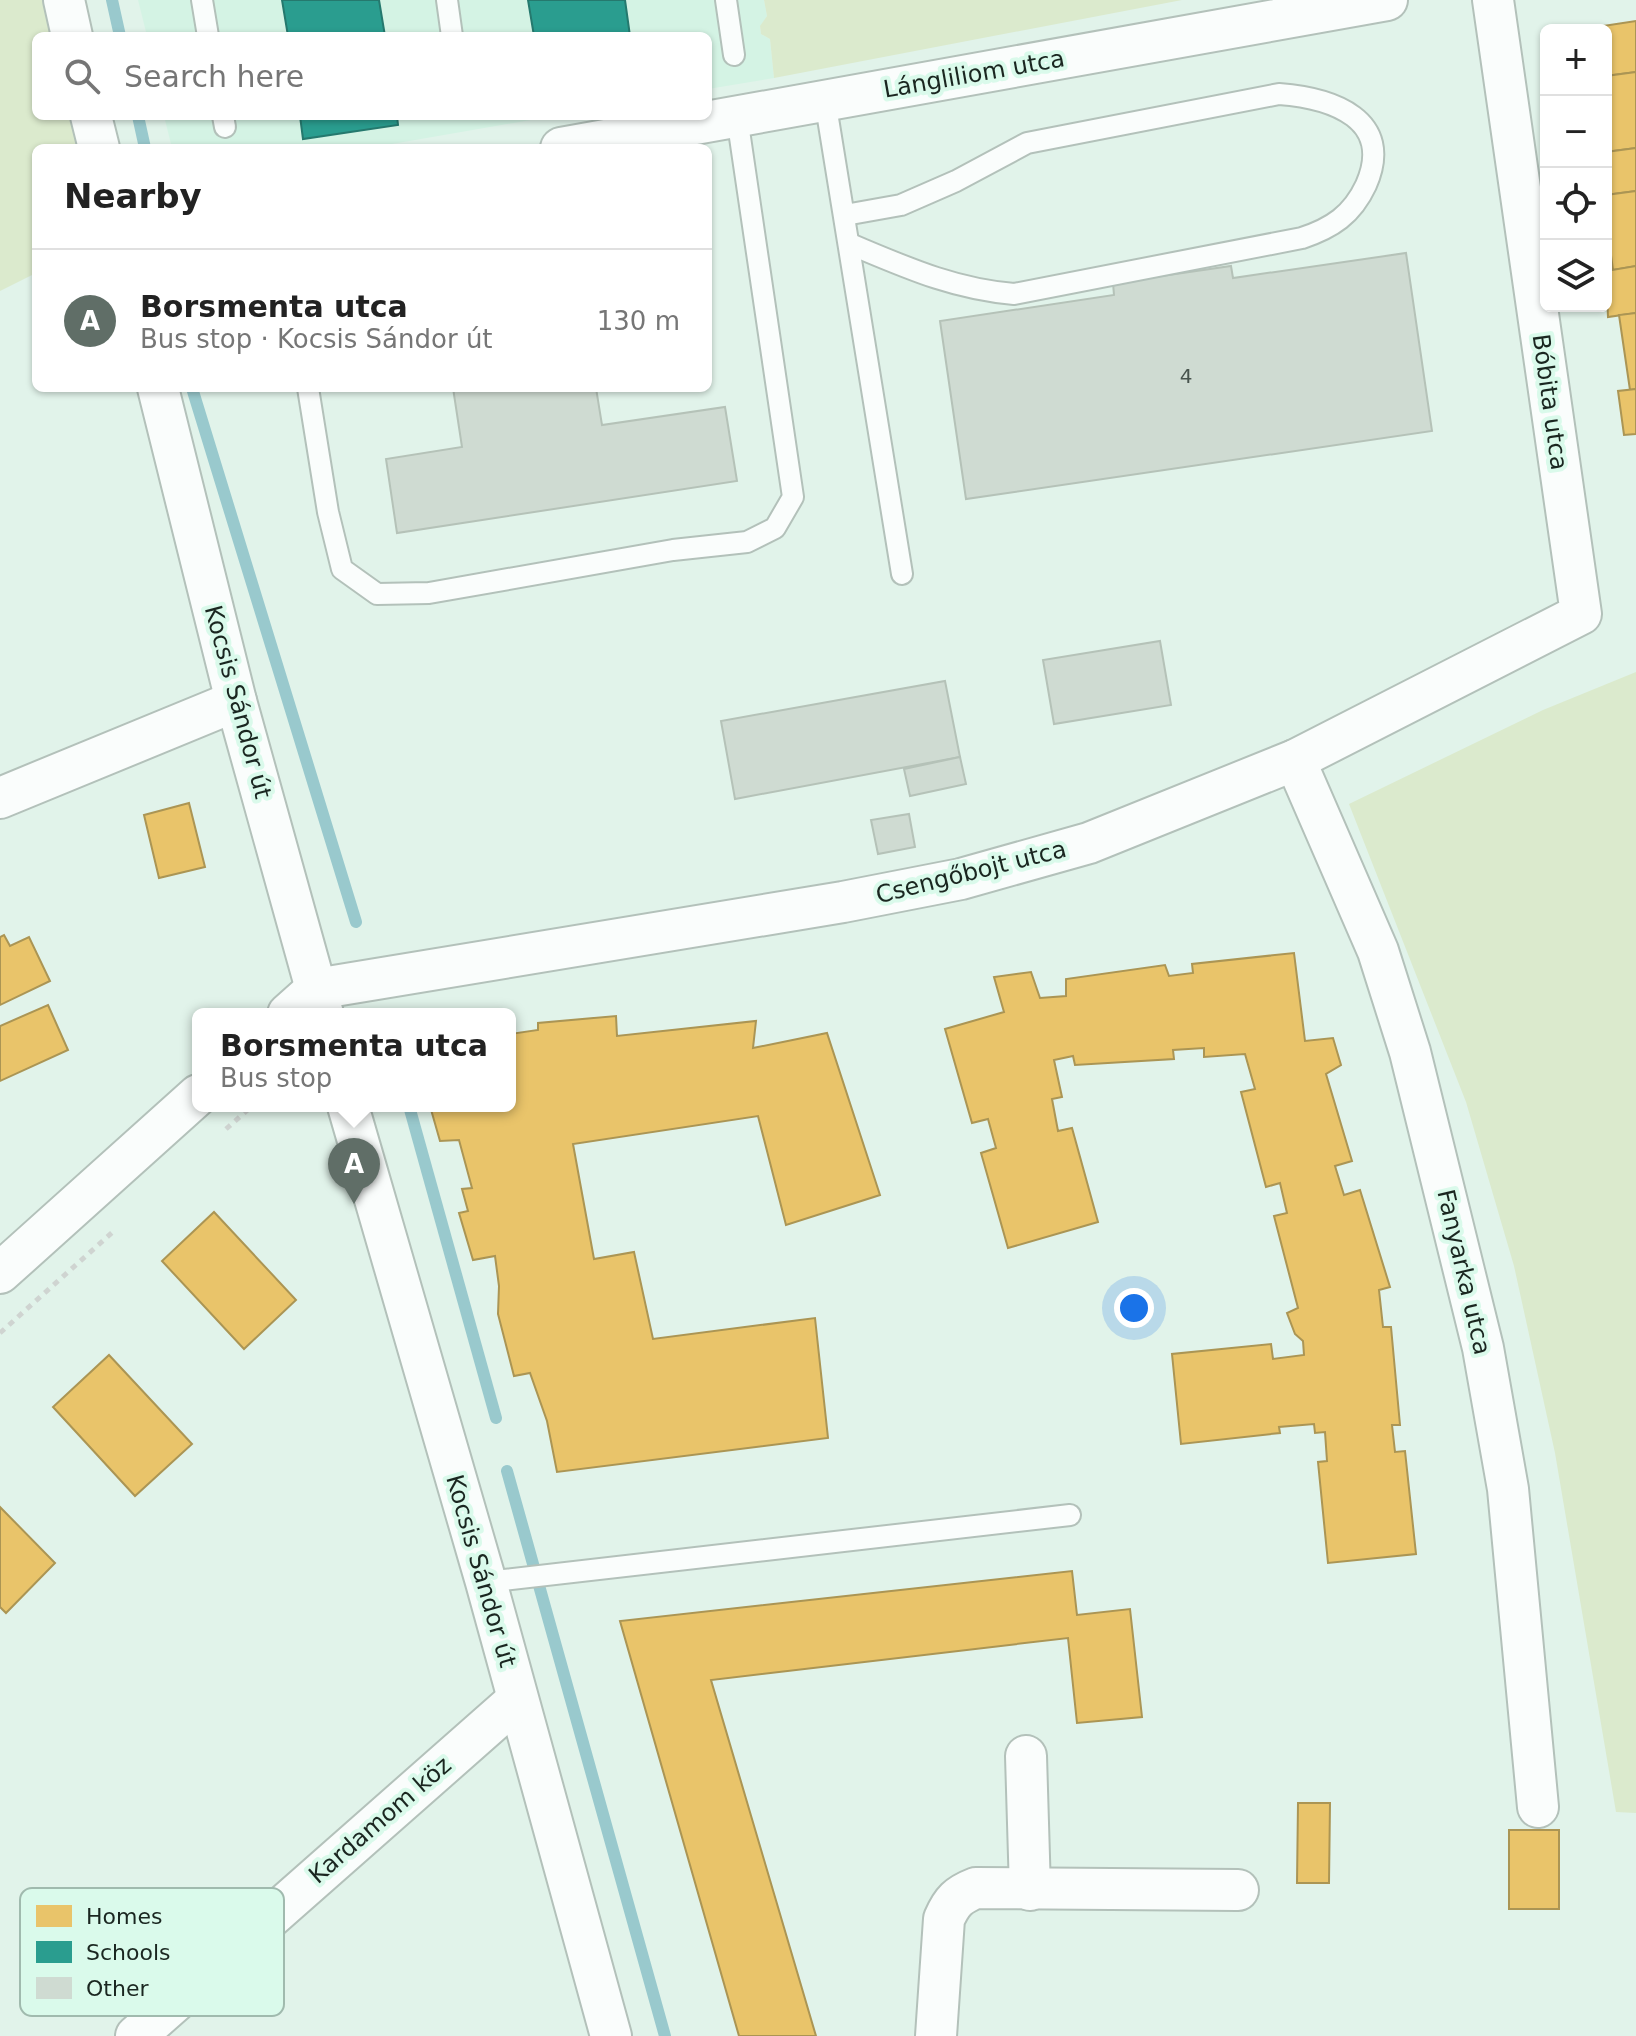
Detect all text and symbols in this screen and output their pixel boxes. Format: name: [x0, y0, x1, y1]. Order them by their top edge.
map controls: [1540, 24, 1612, 312]
button: +: [1540, 24, 1612, 96]
search box: [32, 32, 712, 120]
street label: Lángliliom utca: [881, 44, 1067, 104]
icon: search: [60, 54, 104, 98]
text: Search here: [124, 59, 304, 94]
button: −: [1540, 96, 1612, 168]
button: locate: [1540, 168, 1612, 240]
text: Nearby: [64, 176, 202, 216]
button: layers: [1540, 240, 1612, 312]
text: Borsmenta utca: [140, 289, 408, 324]
text: A: [80, 306, 100, 336]
text: 130 m: [597, 306, 680, 336]
text: Bus stop · Kocsis Sándor út: [140, 324, 493, 354]
street label: Bóbita utca: [1527, 332, 1573, 472]
house number: 4: [1180, 364, 1192, 388]
street label: Kocsis Sándor út: [199, 602, 277, 802]
street label: Csengőbojt utca: [873, 835, 1069, 909]
popup: [192, 1008, 516, 1112]
text: Borsmenta utca: [220, 1028, 488, 1063]
text: Bus stop: [220, 1063, 332, 1093]
pin: A: [328, 1138, 380, 1204]
street label: Fanyarka utca: [1431, 1187, 1497, 1357]
your location: [1114, 1288, 1154, 1328]
street label: Kocsis Sándor út: [440, 1472, 522, 1670]
street label: Kardamom köz: [303, 1751, 457, 1889]
legend: [20, 1888, 284, 2016]
text: Homes: [86, 1904, 162, 1929]
text: Schools: [86, 1940, 171, 1965]
text: Other: [86, 1976, 149, 2001]

